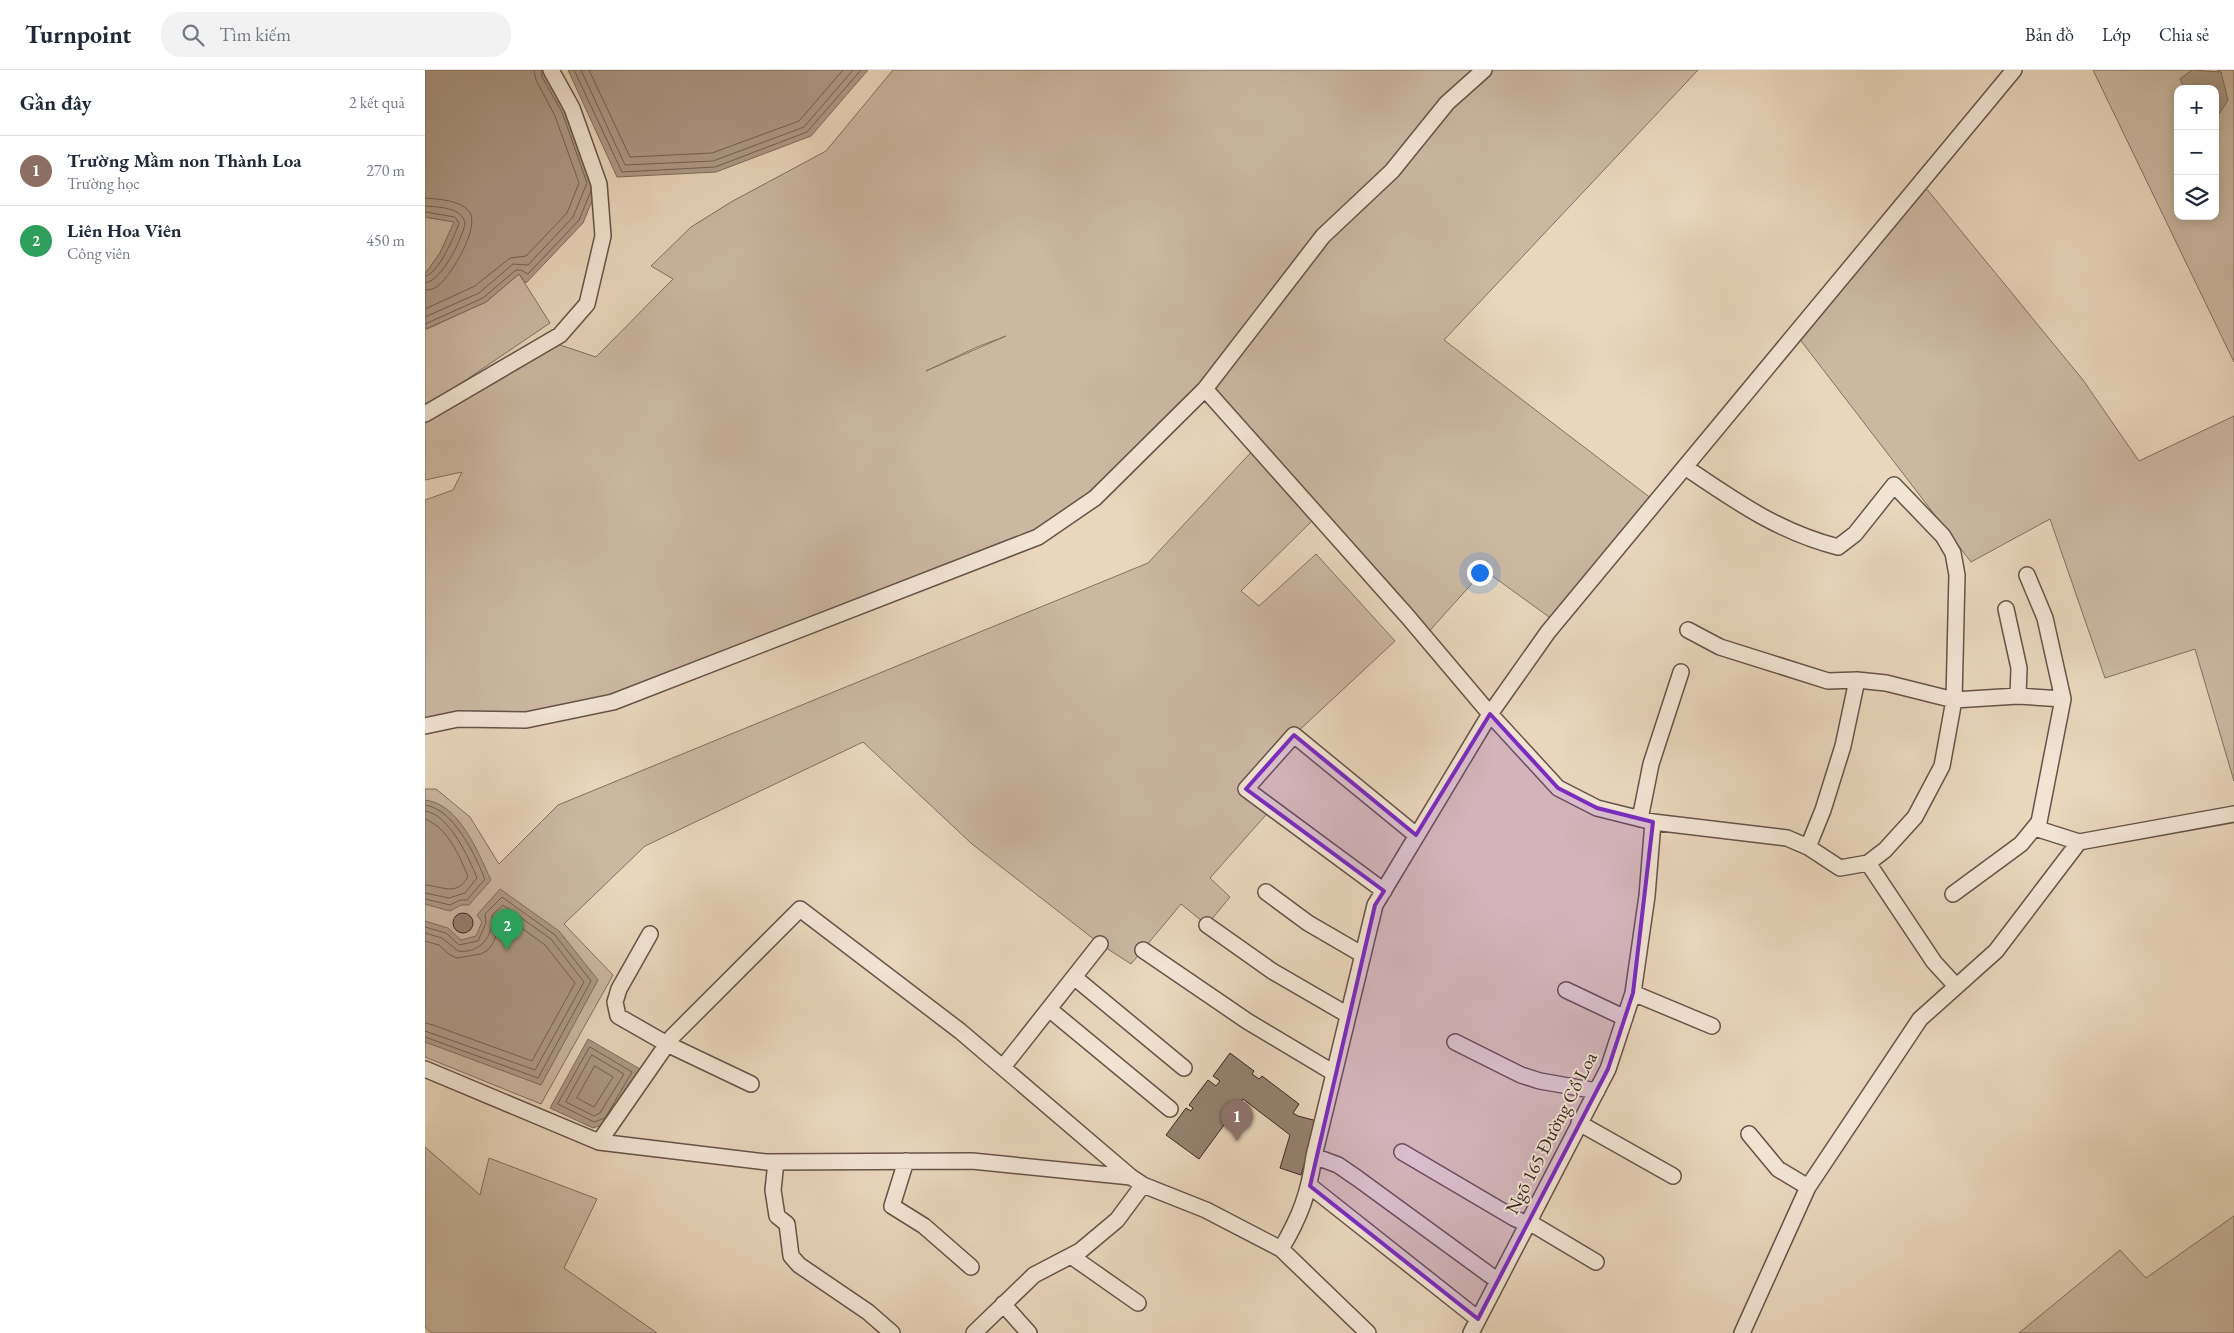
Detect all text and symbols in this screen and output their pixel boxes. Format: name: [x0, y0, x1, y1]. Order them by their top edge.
search box: [161, 12, 511, 57]
text: Turnpoint: [25, 19, 131, 50]
icon: search: [179, 21, 207, 49]
text: Tìm kiếm: [219, 22, 291, 47]
text: Bản đồ: [2025, 23, 2074, 46]
text: Lớp: [2102, 23, 2131, 46]
text: Chia sẻ: [2159, 23, 2209, 46]
map controls: [2174, 85, 2219, 220]
button: +: [2174, 85, 2219, 130]
text: Gần đây: [20, 89, 92, 116]
text: 2 kết quả: [349, 92, 405, 113]
button: −: [2174, 130, 2219, 175]
text: Trường Mầm non Thành Loa: [67, 148, 301, 173]
text: 1: [32, 160, 40, 181]
text: 270 m: [366, 160, 405, 181]
text: Trường học: [67, 173, 140, 194]
button: layers: [2174, 175, 2219, 220]
text: Liên Hoa Viên: [67, 218, 182, 243]
text: 2: [32, 230, 40, 251]
text: 450 m: [366, 230, 405, 251]
text: Công viên: [67, 243, 131, 264]
your location: [1467, 560, 1493, 586]
pin: 2: [491, 909, 523, 950]
street label: Ngõ 165 Đường Cổ Loa: [1499, 1047, 1603, 1218]
pin: 1: [1221, 1100, 1253, 1141]

